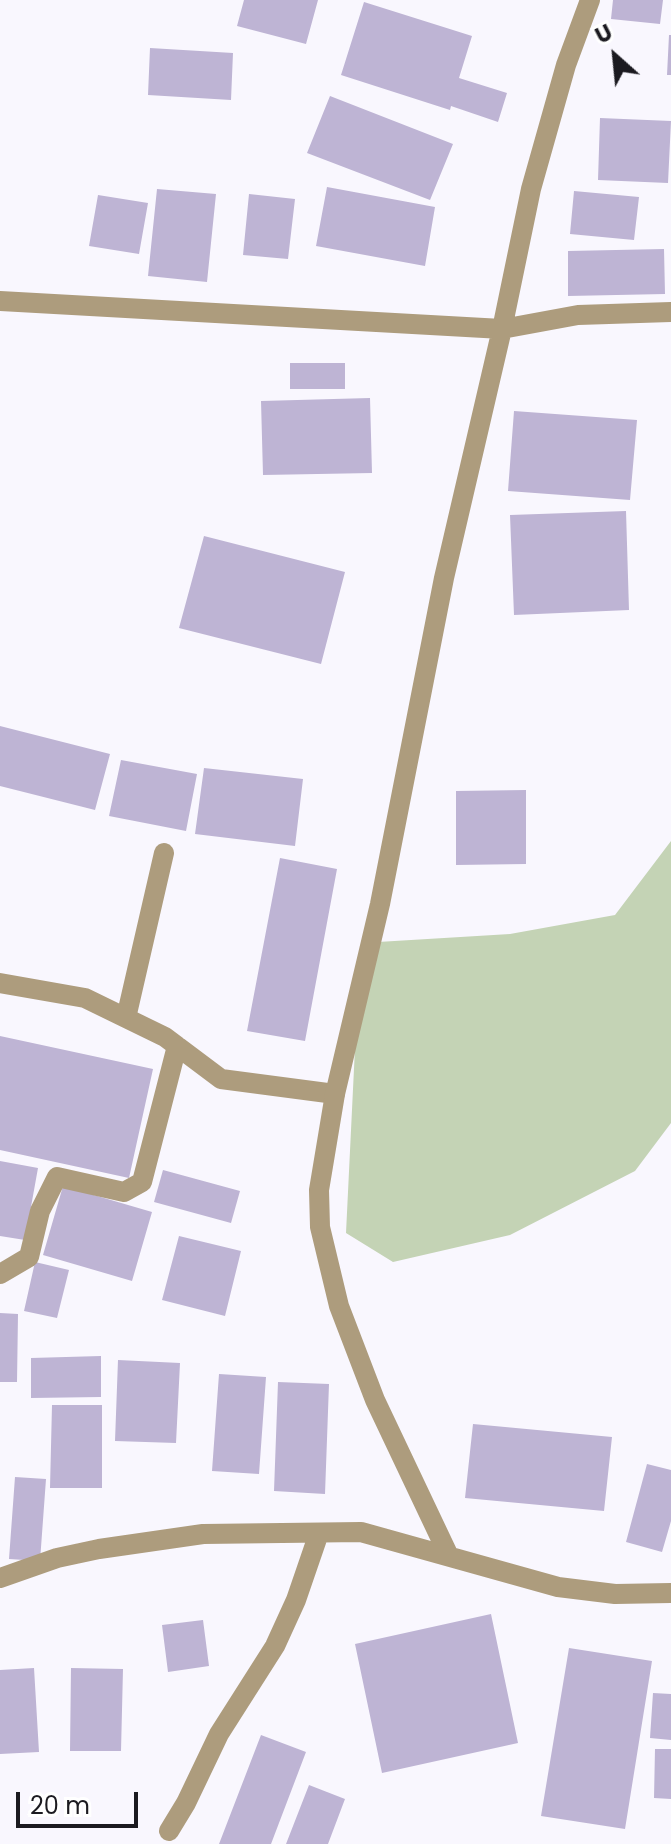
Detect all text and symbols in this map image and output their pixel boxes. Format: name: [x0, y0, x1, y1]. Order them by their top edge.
north arrow: [575, 16, 655, 96]
text: U: [590, 17, 618, 52]
scale bar: [20, 1776, 142, 1826]
text: 20 m: [30, 1789, 90, 1822]

